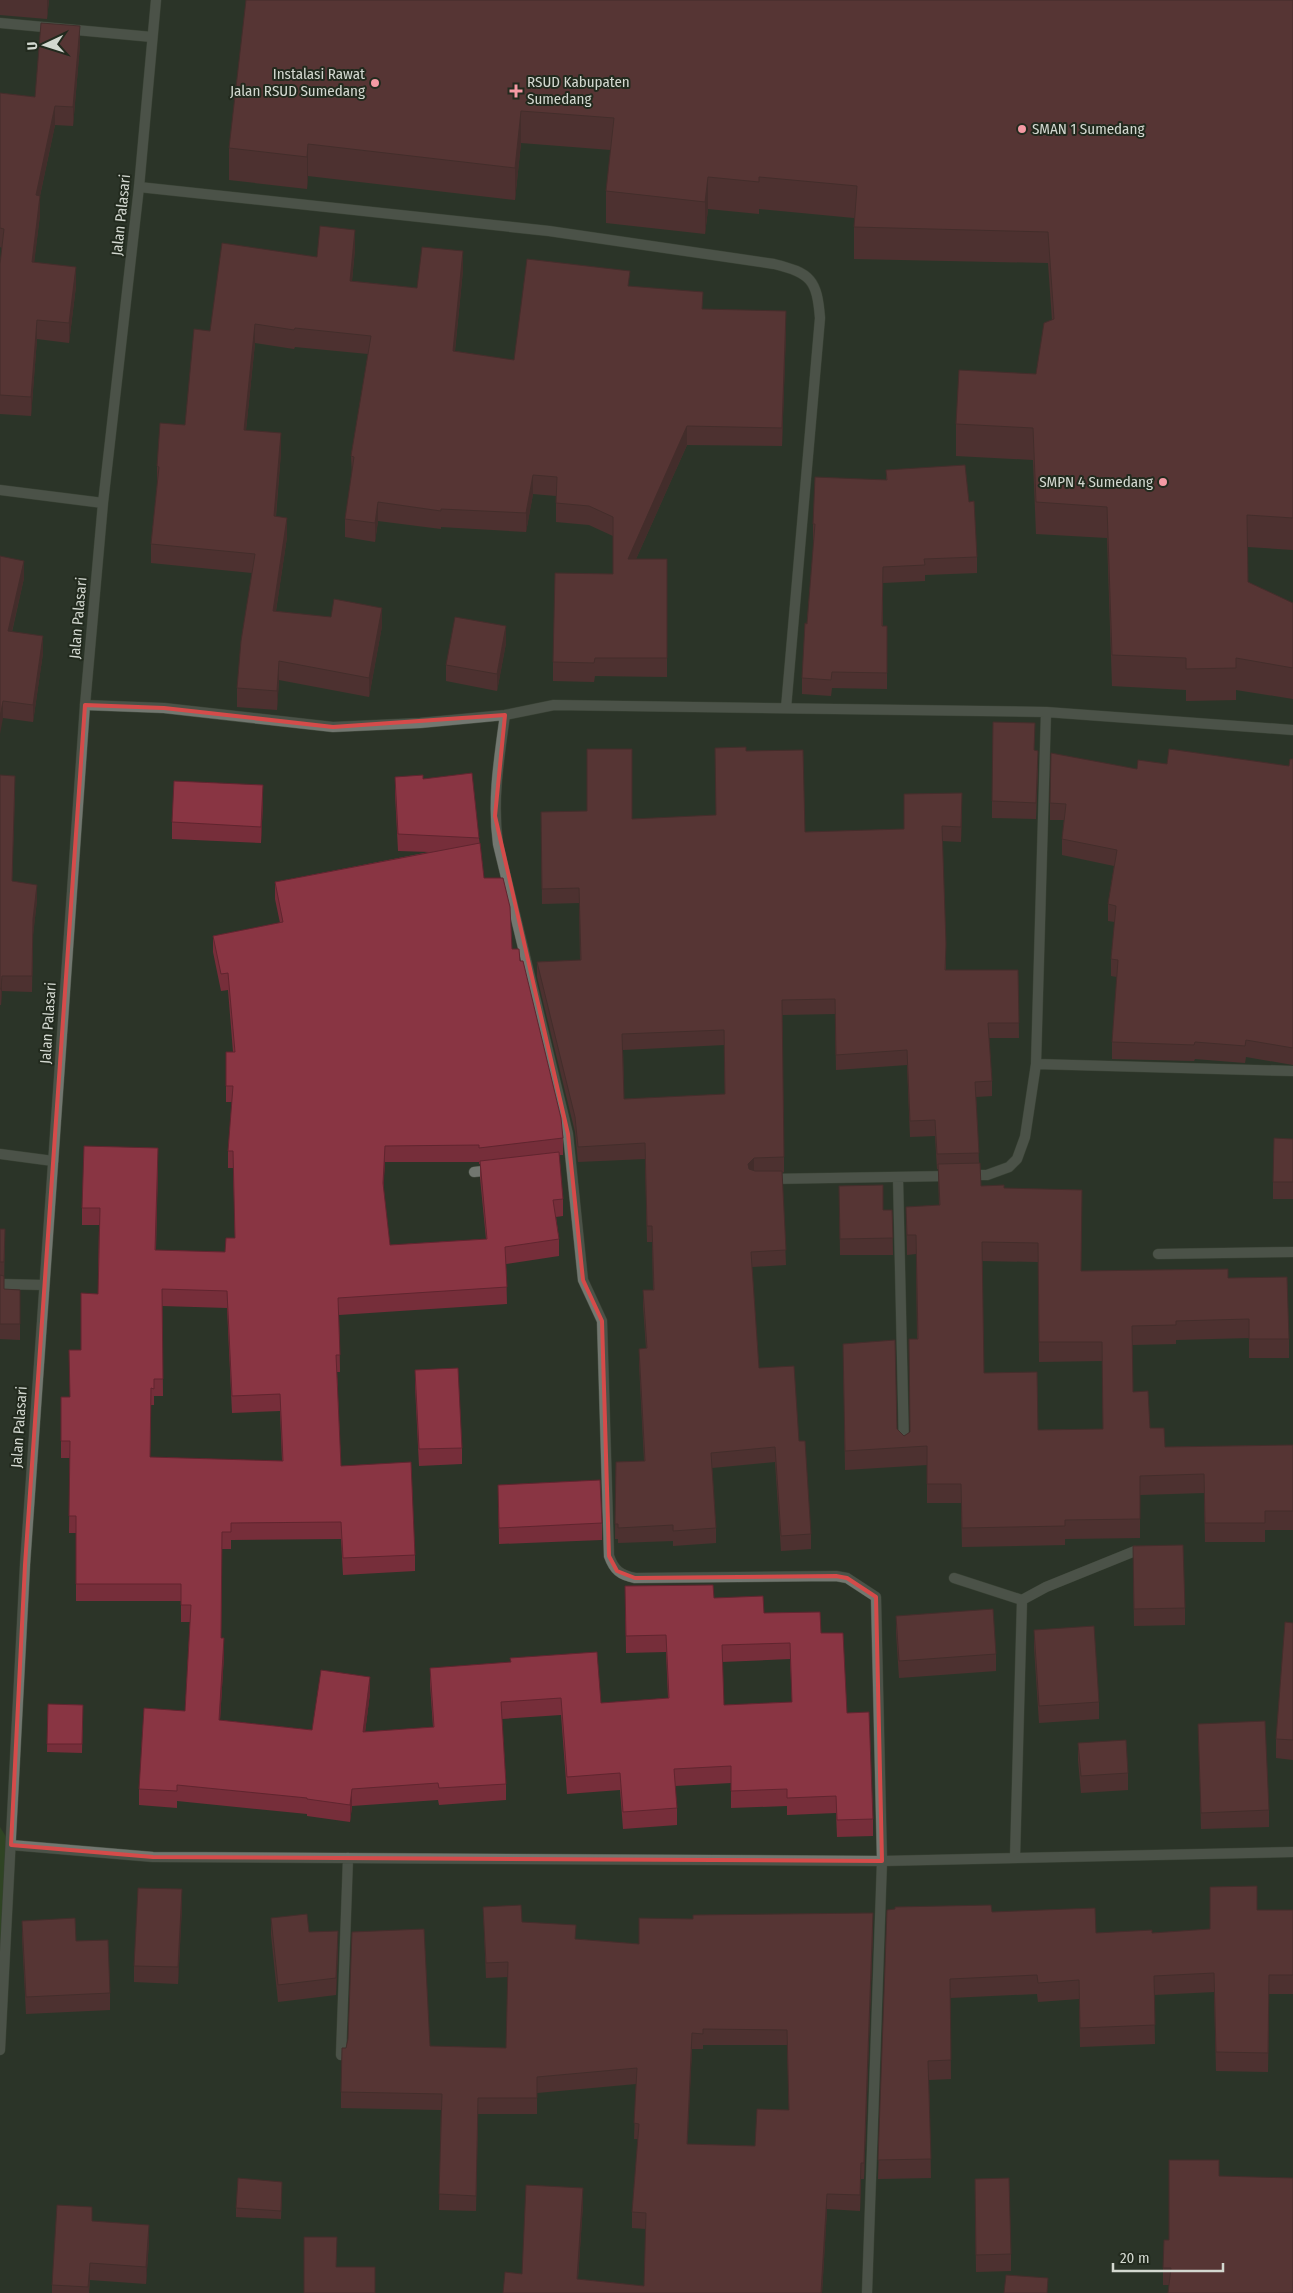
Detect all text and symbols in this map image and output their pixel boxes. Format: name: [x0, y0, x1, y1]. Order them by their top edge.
north arrow: [20, 20, 70, 70]
text: U: [24, 41, 41, 51]
place label: Instalasi Rawat Jalan RSUD Sumedang: [230, 65, 365, 100]
place label: RSUD Kabupaten Sumedang: [527, 73, 630, 108]
marker: Instalasi Rawat Jalan RSUD Sumedang: [369, 77, 381, 89]
marker: RSUD Kabupaten Sumedang: [509, 84, 523, 98]
place label: SMAN 1 Sumedang: [1032, 120, 1144, 138]
marker: SMAN 1 Sumedang: [1016, 123, 1028, 135]
street label: Jalan Palasari: [108, 173, 134, 257]
place label: SMPN 4 Sumedang: [1039, 473, 1153, 491]
marker: SMPN 4 Sumedang: [1157, 476, 1169, 488]
street label: Jalan Palasari: [65, 576, 91, 660]
street label: Jalan Palasari: [36, 981, 60, 1065]
street label: Jalan Palasari: [7, 1385, 31, 1469]
scale bar: [1113, 2240, 1223, 2272]
text: 20 m: [1120, 2249, 1150, 2267]

